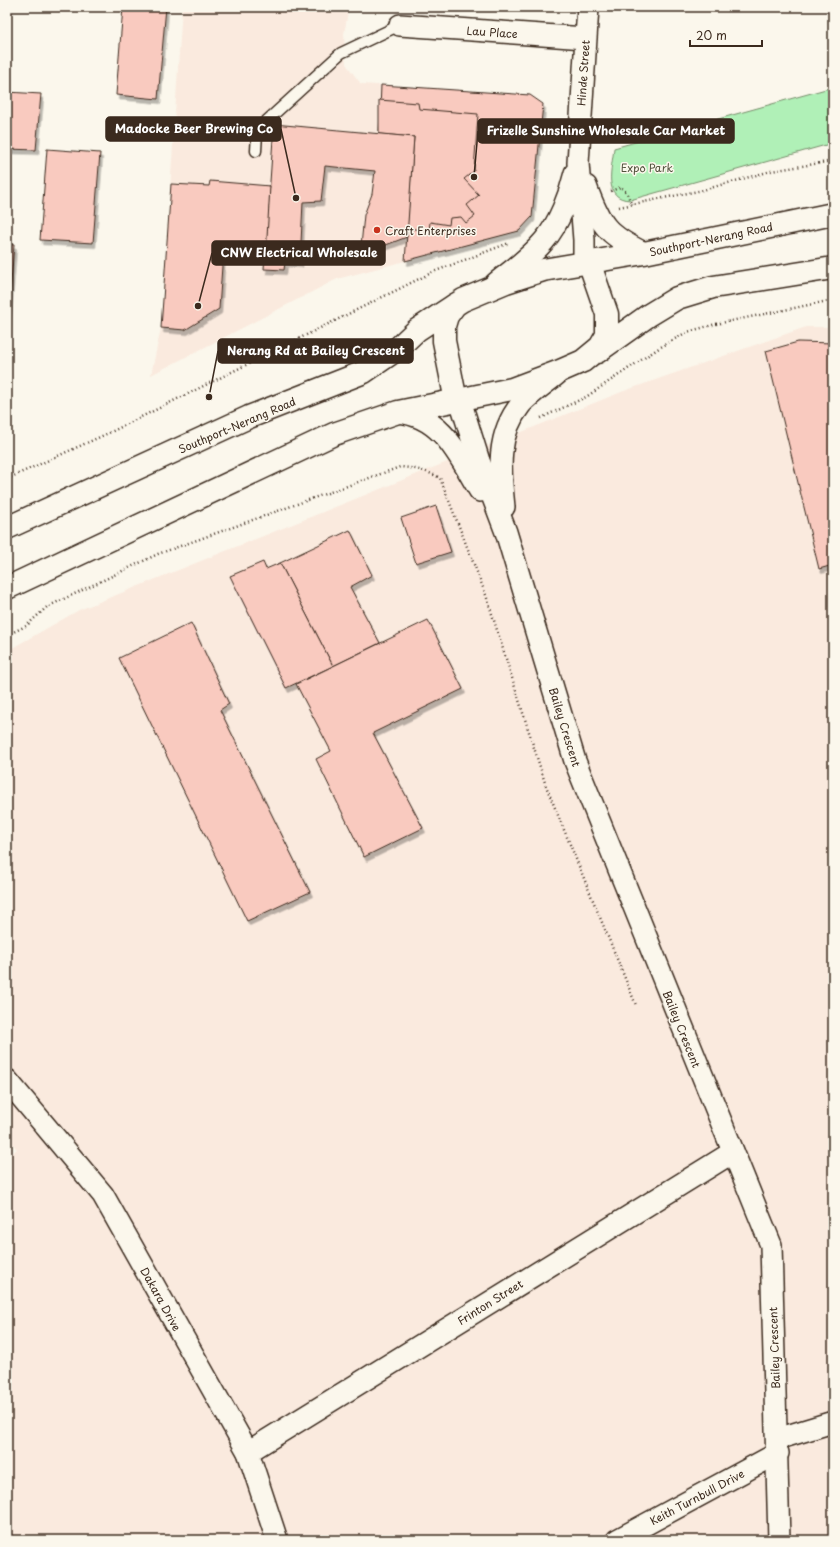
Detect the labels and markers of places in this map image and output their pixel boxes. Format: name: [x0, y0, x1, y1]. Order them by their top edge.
callout: Madocke Beer Brewing Co: [106, 117, 281, 141]
callout: Frizelle Sunshine Wholesale Car Market: [478, 119, 734, 143]
place label: Craft Enterprises: [385, 222, 476, 239]
marker: Craft Enterprises: [372, 225, 382, 235]
callout: CNW Electrical Wholesale: [212, 241, 385, 265]
callout: Nerang Rd at Bailey Crescent: [218, 339, 413, 363]

